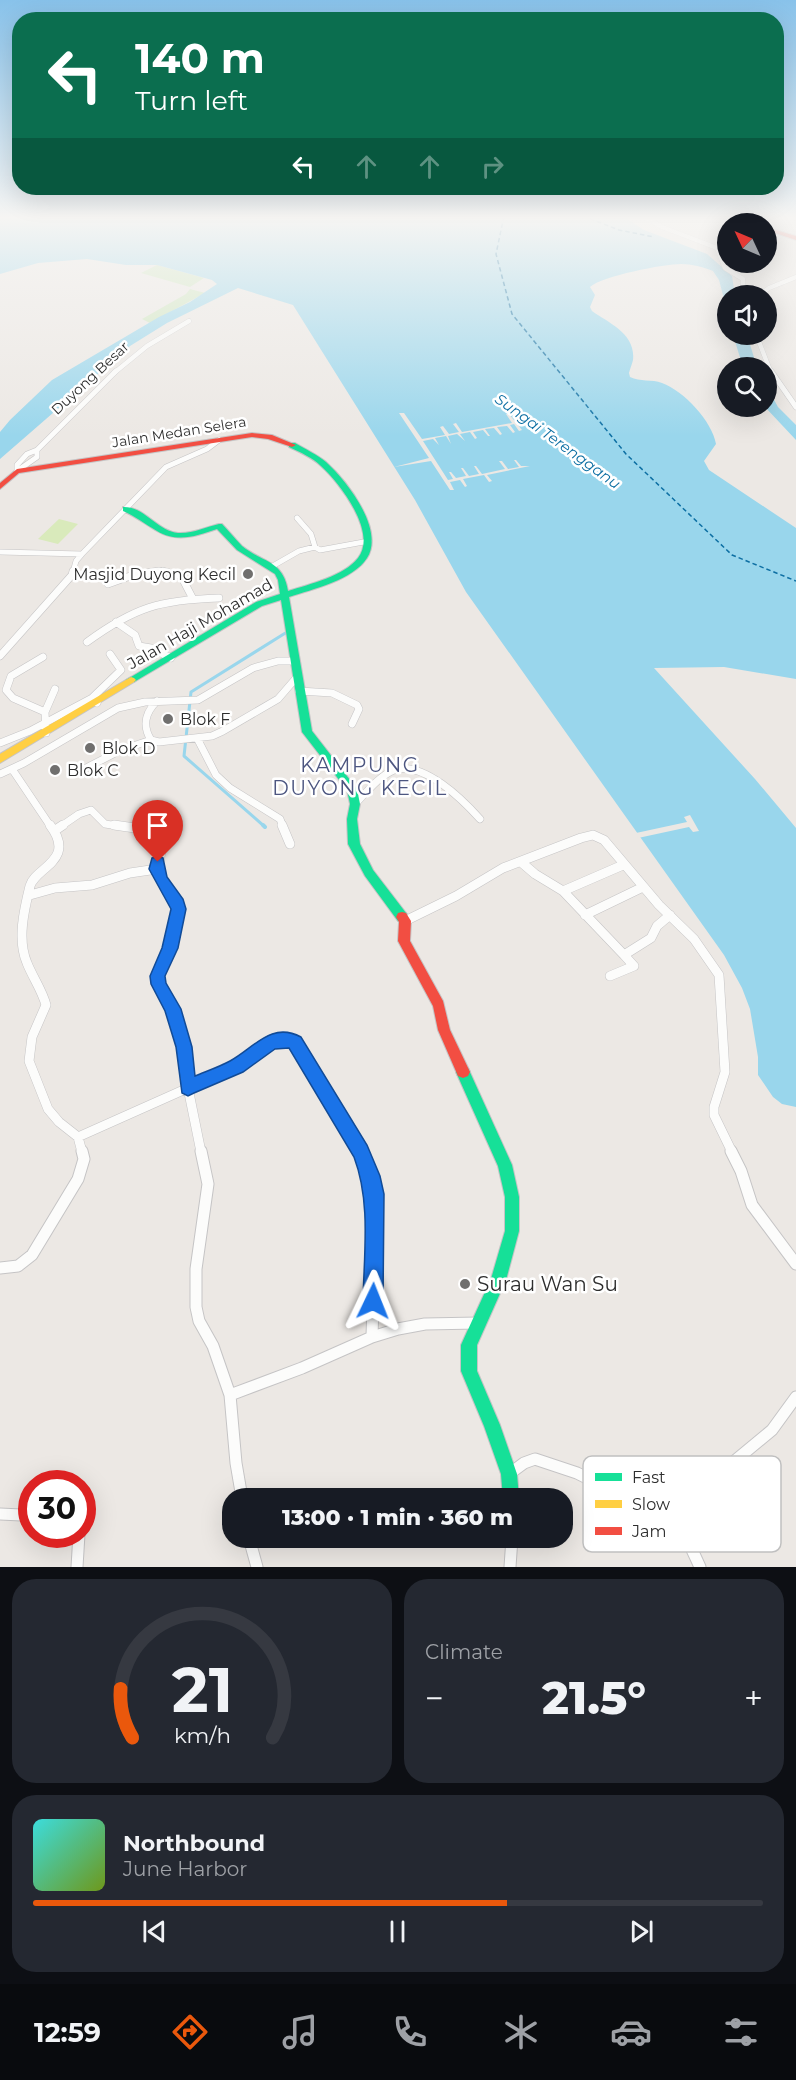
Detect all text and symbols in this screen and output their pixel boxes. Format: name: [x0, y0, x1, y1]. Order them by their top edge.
text: 140 m: [135, 32, 265, 84]
icon: left: [36, 36, 114, 114]
text: Turn left: [135, 84, 248, 117]
icon: left: [287, 150, 320, 183]
icon: ahead: [350, 150, 383, 183]
icon: ahead: [413, 150, 446, 183]
icon: right: [476, 150, 509, 183]
north arrow: [717, 213, 777, 273]
map controls: [717, 213, 777, 417]
button: sound: [717, 285, 777, 345]
street label: Duyong Besar: [47, 337, 133, 419]
button: search: [717, 357, 777, 417]
water label: Sungai Terengganu: [491, 389, 625, 493]
street label: Jalan Medan Selera: [110, 412, 247, 452]
place label: Masjid Duyong Kecil: [73, 565, 236, 584]
marker: Masjid Duyong Kecil: [241, 567, 255, 581]
street label: Jalan Haji Mohamad: [123, 575, 276, 674]
place label: Blok F: [180, 710, 230, 729]
marker: Blok F: [161, 712, 175, 726]
place label: Blok D: [102, 739, 155, 758]
marker: Blok D: [83, 741, 97, 755]
district label: KAMPUNG DUYONG KECIL: [272, 753, 448, 800]
place label: Blok C: [67, 761, 119, 780]
marker: Blok C: [48, 763, 62, 777]
pin: [132, 800, 183, 862]
icon: arrive: [141, 809, 174, 842]
position arrow: [341, 1269, 405, 1333]
place label: Surau Wan Su: [477, 1272, 618, 1296]
marker: Surau Wan Su: [458, 1277, 472, 1291]
legend: [583, 1456, 781, 1552]
text: Fast: [632, 1468, 666, 1487]
speed limit sign: 30: [18, 1470, 96, 1548]
text: Slow: [632, 1495, 670, 1514]
text: 13:00 · 1 min · 360 m: [282, 1504, 513, 1531]
text: Jam: [631, 1522, 666, 1541]
text: Climate: [425, 1640, 503, 1664]
text: 21: [171, 1652, 233, 1728]
text: 21.5°: [542, 1670, 646, 1725]
text: −: [425, 1678, 444, 1718]
text: +: [744, 1678, 763, 1718]
text: km/h: [173, 1722, 231, 1748]
text: Northbound: [123, 1830, 265, 1857]
text: June Harbor: [123, 1857, 247, 1881]
icon: previous: [138, 1915, 171, 1948]
icon: pause: [381, 1915, 414, 1948]
icon: next: [625, 1915, 658, 1948]
icon: directions: [169, 2011, 211, 2053]
icon: music: [279, 2011, 321, 2053]
icon: phone: [389, 2011, 431, 2053]
icon: climate: [500, 2011, 542, 2053]
icon: car: [610, 2011, 652, 2053]
icon: filters: [720, 2011, 762, 2053]
text: 12:59: [34, 2016, 101, 2049]

